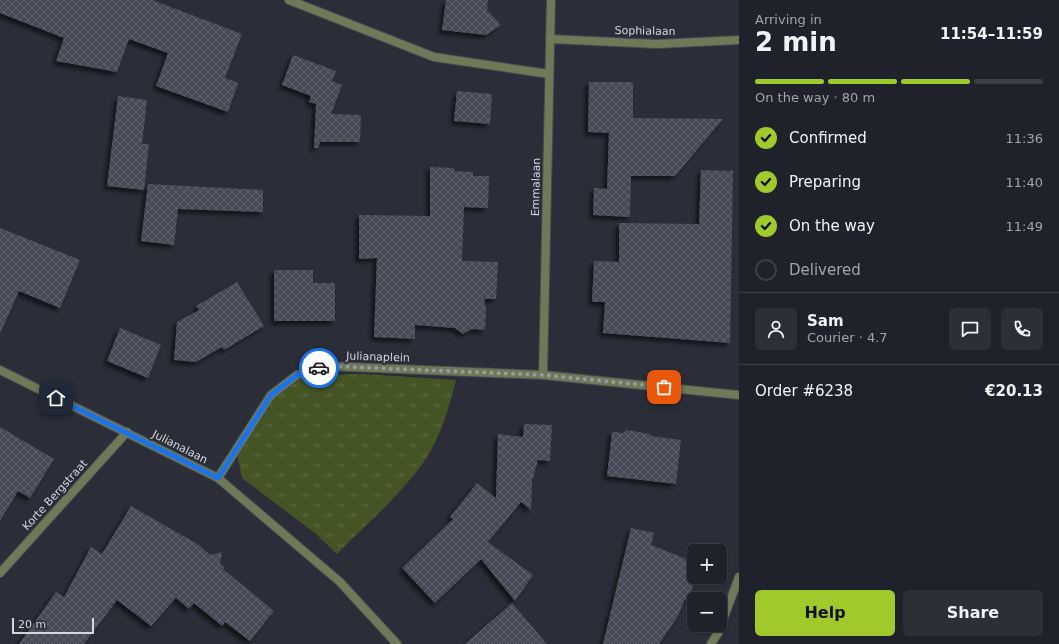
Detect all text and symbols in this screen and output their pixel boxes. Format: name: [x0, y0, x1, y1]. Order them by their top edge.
text: Arriving in: [755, 12, 822, 27]
street label: Sophialaan: [614, 24, 676, 38]
text: 11:54–11:59: [940, 25, 1043, 43]
text: 2 min: [755, 27, 837, 57]
text: On the way · 80 m: [755, 90, 875, 105]
icon: check: [755, 127, 777, 149]
text: Confirmed: [789, 129, 867, 147]
text: 11:36: [1006, 131, 1043, 146]
street label: Emmalaan: [529, 158, 543, 216]
icon: check: [755, 171, 777, 193]
text: Preparing: [789, 173, 861, 191]
text: 11:40: [1006, 175, 1043, 190]
icon: check: [755, 215, 777, 237]
text: On the way: [789, 217, 875, 235]
text: 11:49: [1006, 219, 1043, 234]
text: Delivered: [789, 261, 861, 279]
button: person: [755, 308, 797, 350]
button: chat: [949, 308, 991, 350]
button: phone: [1001, 308, 1043, 350]
text: Sam: [807, 312, 844, 330]
text: Courier · 4.7: [807, 330, 888, 345]
courier: [299, 348, 339, 388]
street label: Julianaplein: [345, 349, 410, 365]
icon: car: [308, 357, 330, 379]
pin: [647, 370, 681, 404]
icon: bag: [653, 376, 675, 398]
pin: [39, 381, 73, 415]
text: Order #6238: [755, 382, 853, 400]
text: €20.13: [985, 382, 1043, 400]
icon: home: [45, 387, 67, 409]
street label: Julianalaan: [149, 427, 210, 466]
street label: Korte Bergstraat: [20, 457, 91, 533]
map controls: [687, 544, 727, 632]
button: +: [687, 544, 727, 584]
button: Help: [755, 590, 895, 636]
button: Share: [903, 590, 1043, 636]
button: −: [687, 592, 727, 632]
scale bar: [12, 616, 94, 635]
text: 20 m: [18, 618, 46, 631]

